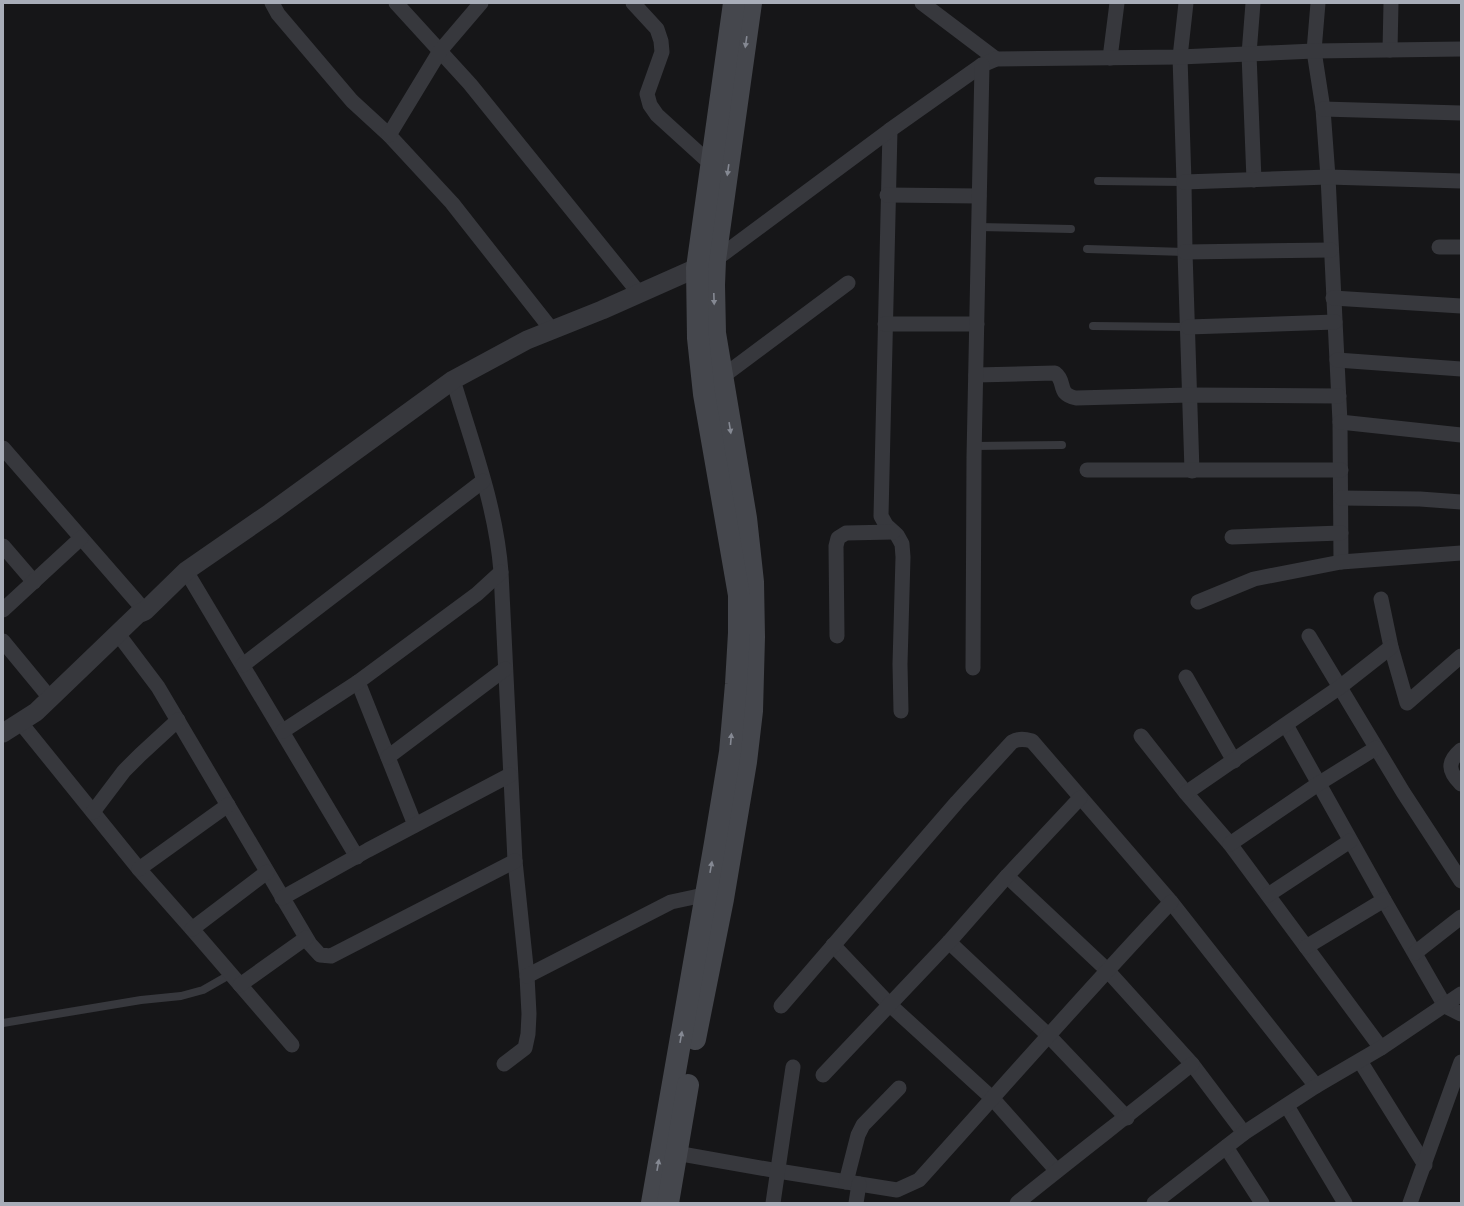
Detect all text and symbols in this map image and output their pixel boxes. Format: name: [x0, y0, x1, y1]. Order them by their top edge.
one-way arrow: [743, 36, 749, 48]
one-way arrow: [725, 164, 731, 176]
one-way arrow: [711, 293, 717, 306]
one-way arrow: [727, 422, 733, 434]
one-way arrow: [728, 733, 734, 745]
one-way arrow: [708, 861, 714, 873]
one-way arrow: [678, 1030, 684, 1043]
one-way arrow: [656, 1158, 662, 1171]

